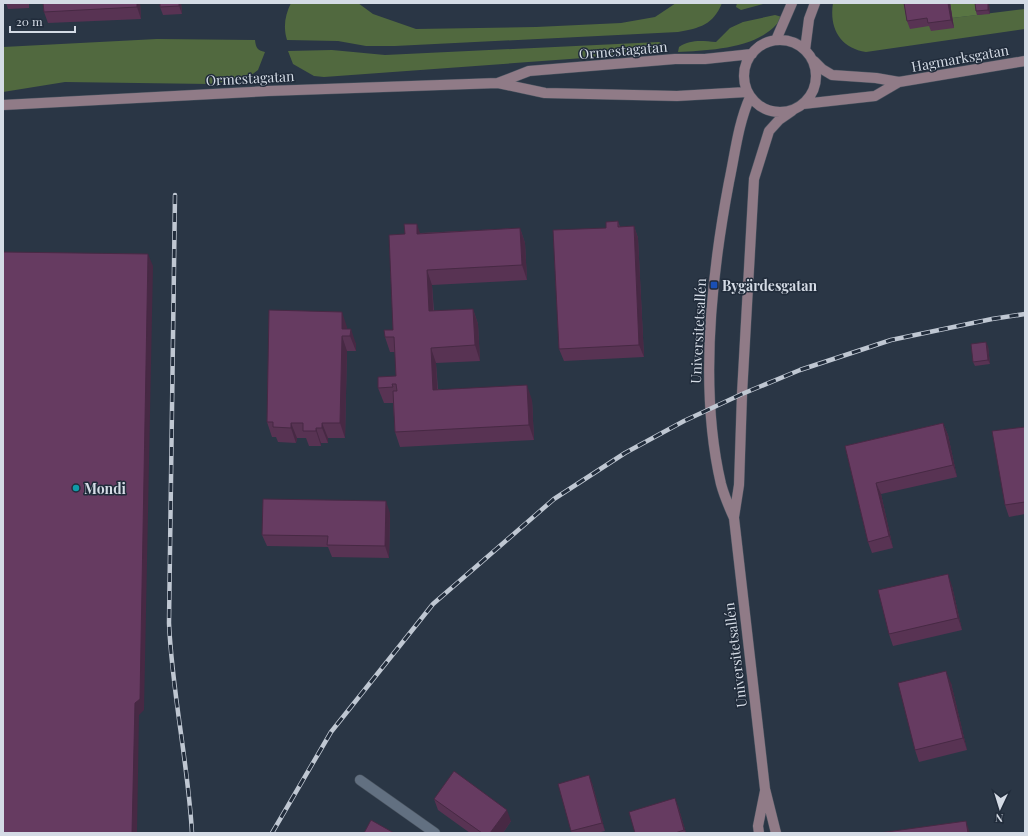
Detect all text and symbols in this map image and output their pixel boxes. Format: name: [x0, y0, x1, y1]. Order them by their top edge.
scale bar: [10, 8, 75, 34]
text: 20 m: [16, 13, 43, 29]
street label: Ormestagatan: [578, 37, 669, 63]
street label: Hagmarksgatan: [910, 40, 1011, 76]
street label: Ormestagatan: [205, 66, 295, 90]
place label: Bygärdesgatan: [722, 276, 817, 295]
street label: Universitetsallén: [686, 277, 710, 384]
marker: Bygärdesgatan: [709, 280, 719, 290]
place label: Mondi: [84, 479, 127, 498]
marker: Mondi: [71, 483, 81, 493]
street label: Universitetsallén: [719, 601, 751, 709]
north arrow: [980, 788, 1020, 828]
text: N: [995, 811, 1004, 826]

